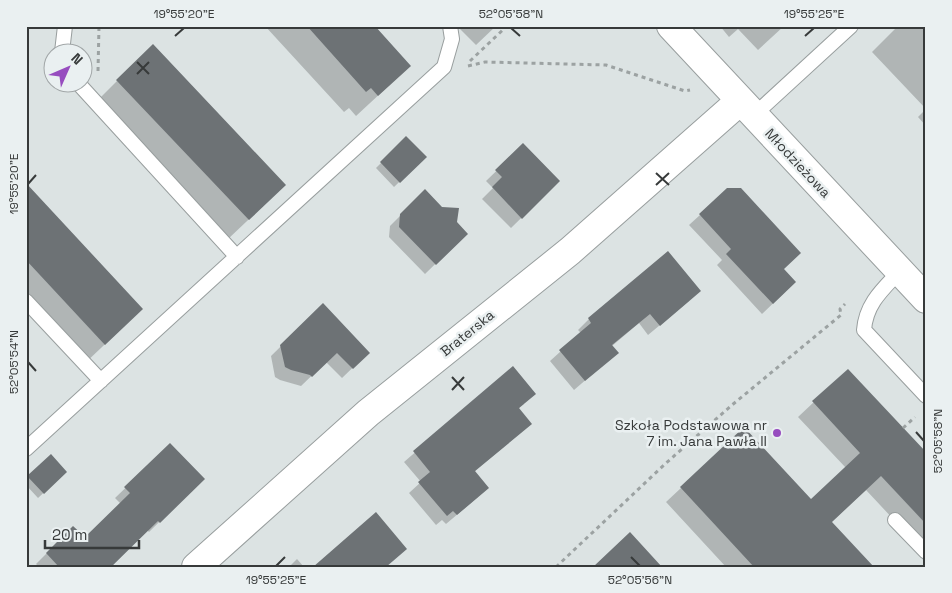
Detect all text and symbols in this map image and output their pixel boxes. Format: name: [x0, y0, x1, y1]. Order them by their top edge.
text: 19°55'20"E: [153, 6, 215, 22]
text: 52°05'58"N: [479, 6, 543, 22]
text: 19°55'25"E: [784, 6, 845, 22]
north arrow: [42, 42, 92, 92]
text: N: [68, 49, 87, 68]
street label: Młodzieżowa: [761, 125, 835, 201]
text: 19°55'20"E: [6, 153, 22, 215]
street label: Braterska: [436, 306, 498, 360]
text: 52°05'54"N: [6, 330, 22, 394]
text: 52°05'58"N: [930, 409, 946, 473]
place label: Szkoła Podstawowa nr 7 im. Jana Pawła II: [615, 416, 767, 450]
marker: Szkoła Podstawowa nr 7 im. Jana Pawła II: [771, 427, 783, 439]
scale bar: [45, 518, 139, 550]
text: 20 m: [52, 525, 87, 544]
text: 19°55'25"E: [246, 572, 307, 588]
text: 52°05'56"N: [608, 572, 672, 588]

